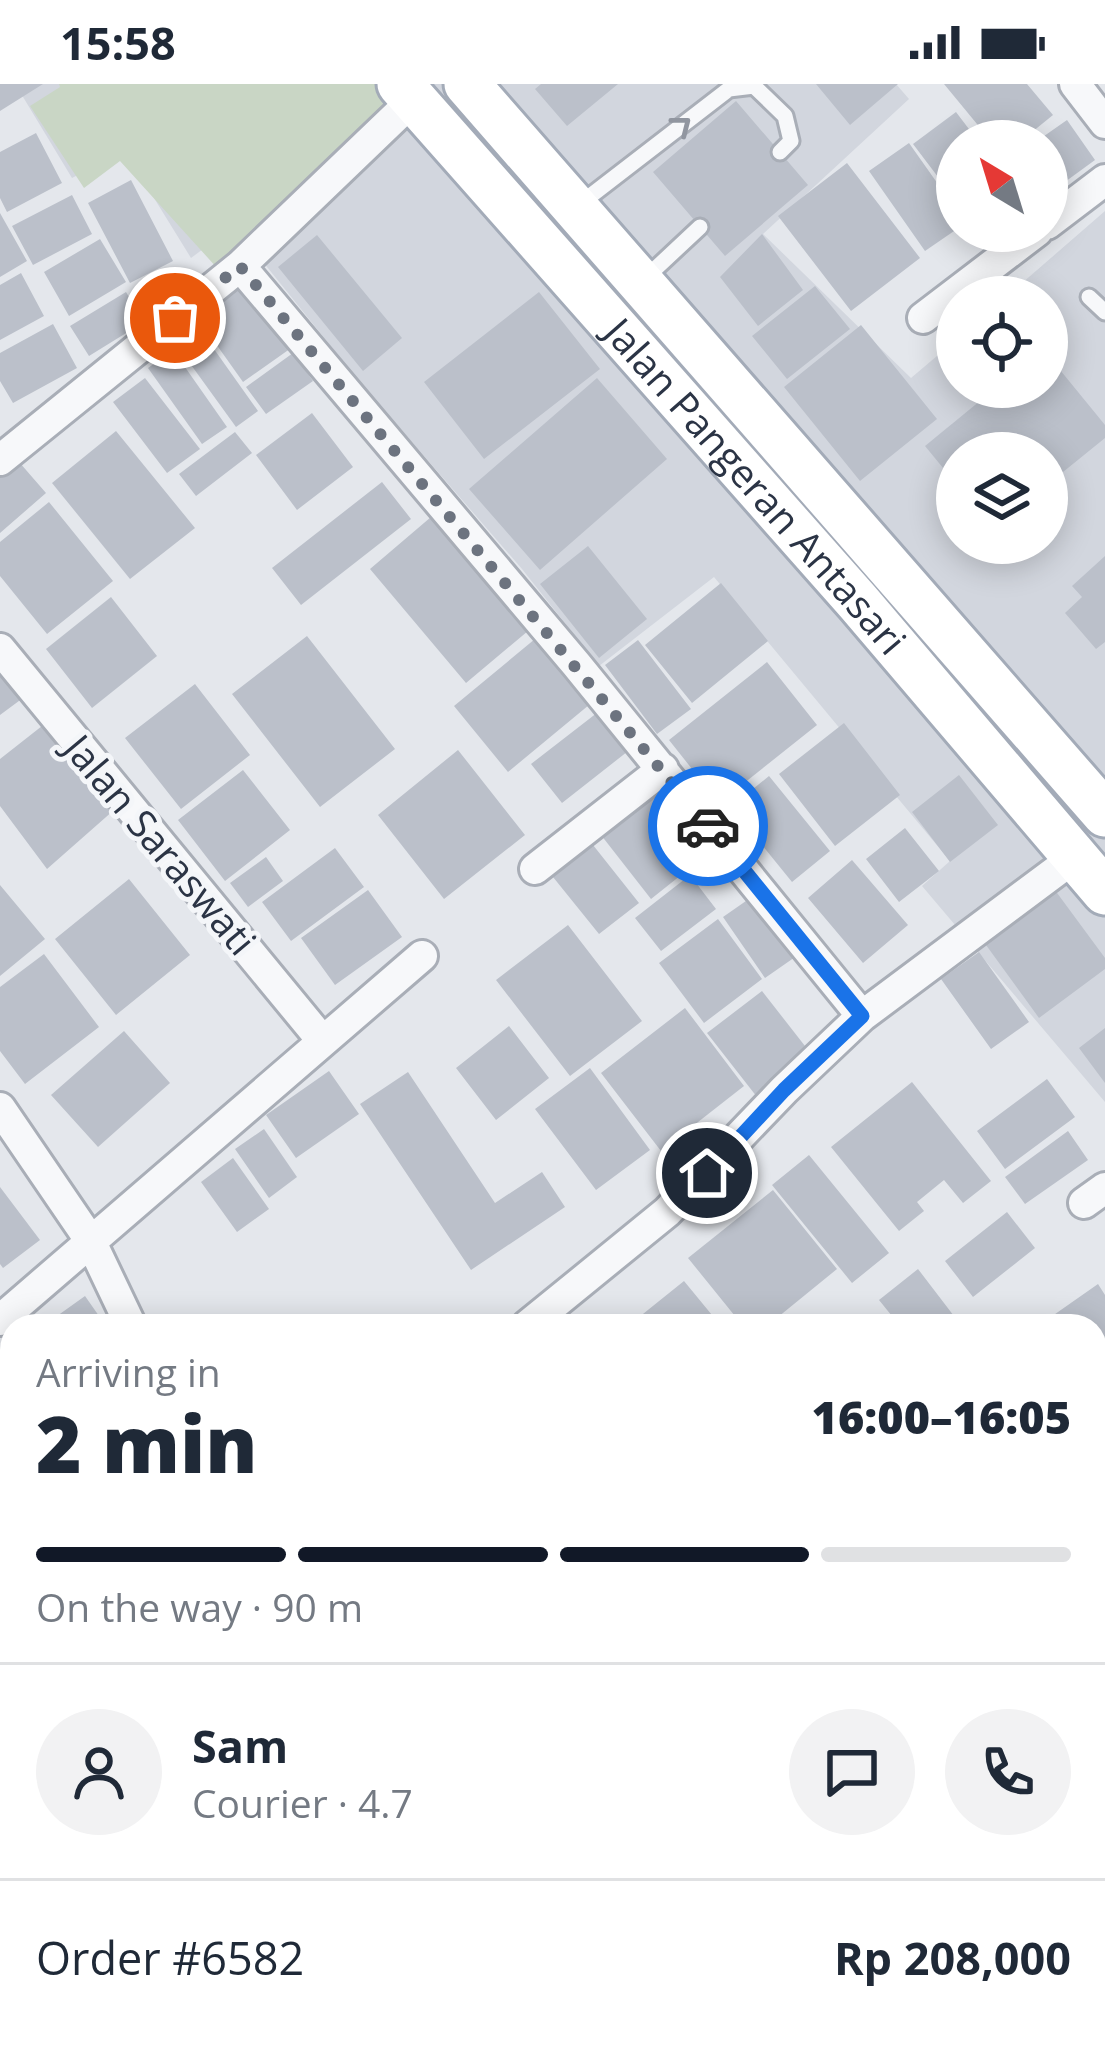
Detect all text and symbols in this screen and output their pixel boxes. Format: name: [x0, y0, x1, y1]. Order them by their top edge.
text: 15:58: [60, 12, 176, 73]
one-way arrow: [668, 118, 690, 140]
north arrow: [936, 120, 1068, 252]
map controls: [936, 120, 1068, 564]
pin: [124, 267, 226, 369]
button: locate: [936, 276, 1068, 408]
icon: bag: [142, 285, 208, 351]
street label: Jalan Pangeran Antasari: [591, 303, 919, 665]
button: layers: [936, 432, 1068, 564]
street label: Jalan Saraswati: [51, 720, 269, 965]
courier: [648, 766, 768, 886]
icon: car: [675, 793, 741, 859]
pin: [656, 1122, 758, 1224]
icon: home: [674, 1140, 740, 1206]
text: Arriving in: [36, 1345, 221, 1398]
text: 16:00–16:05: [812, 1386, 1071, 1447]
text: 2 min: [36, 1390, 258, 1496]
text: On the way · 90 m: [36, 1580, 363, 1633]
button: person: [36, 1709, 162, 1835]
button: chat: [789, 1709, 915, 1835]
button: phone: [945, 1709, 1071, 1835]
text: Sam: [192, 1715, 288, 1776]
text: Courier · 4.7: [192, 1776, 413, 1829]
text: Order #6582: [36, 1927, 304, 1988]
text: Rp 208,000: [834, 1927, 1071, 1988]

